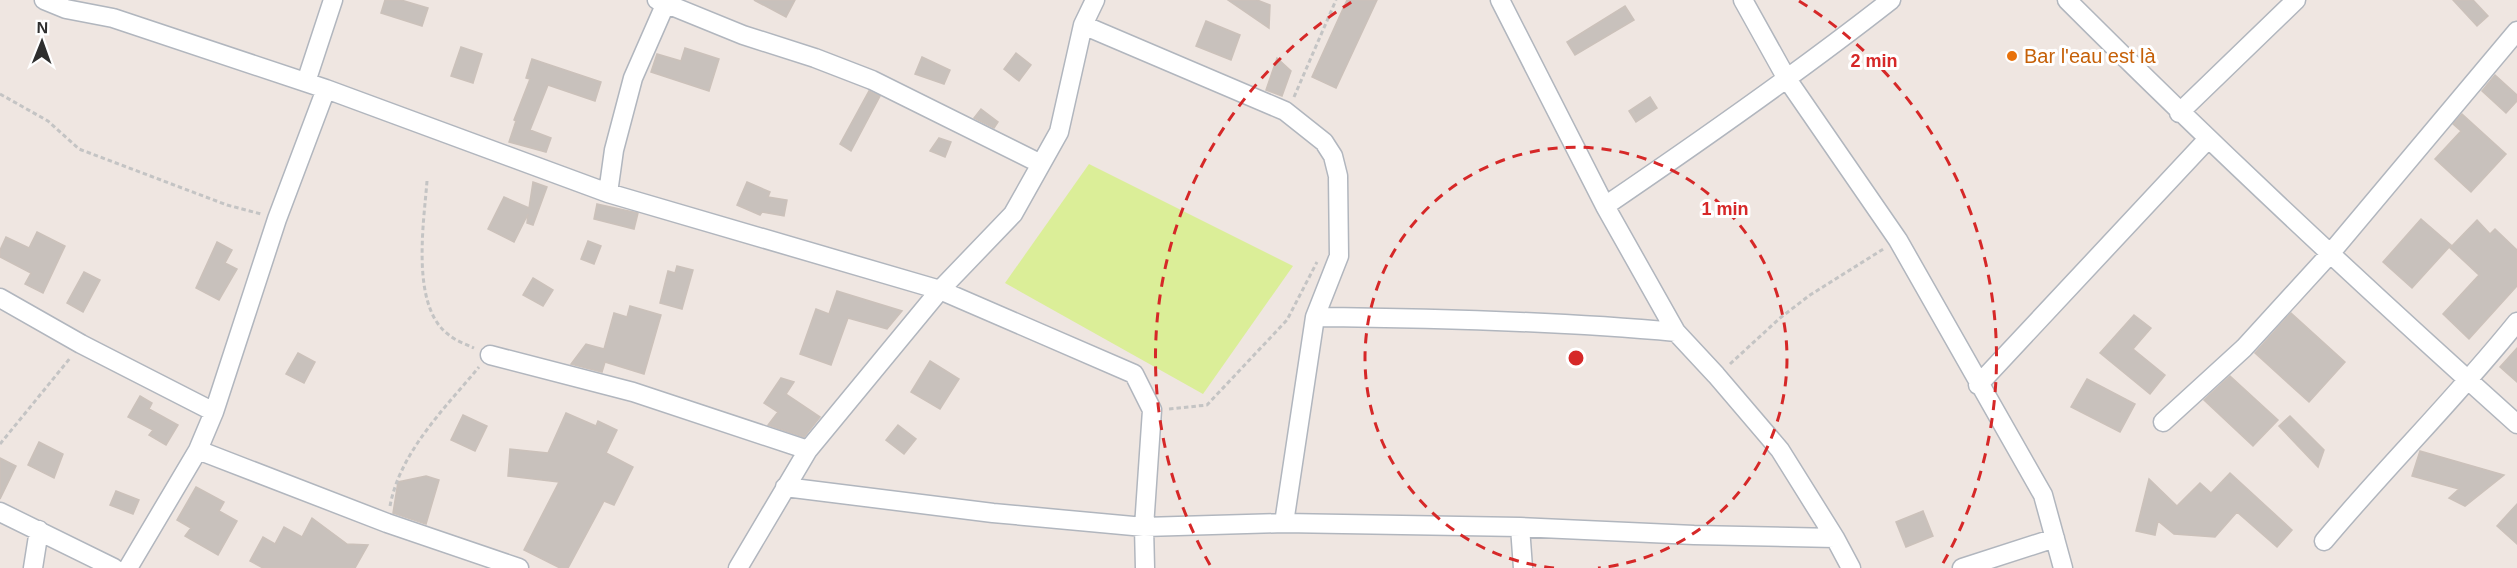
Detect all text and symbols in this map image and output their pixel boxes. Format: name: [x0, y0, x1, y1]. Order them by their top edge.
north arrow: [12, 12, 72, 72]
text: N: [36, 19, 48, 36]
place label: Bar l'eau est là: [2024, 45, 2157, 67]
marker: Bar l'eau est là: [2005, 49, 2019, 63]
text: 2 min: [1850, 51, 1898, 71]
text: 1 min: [1701, 199, 1749, 219]
centre of rings: [1566, 348, 1586, 368]

